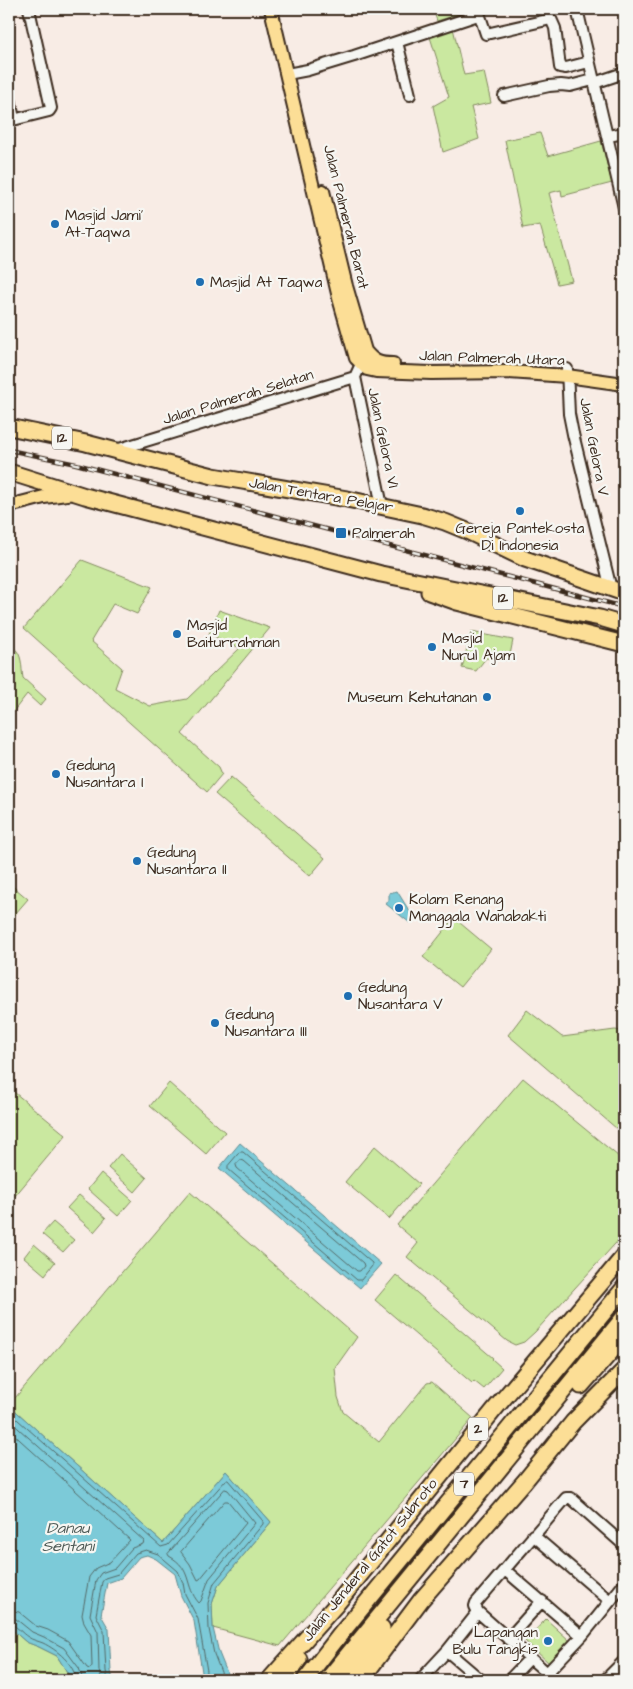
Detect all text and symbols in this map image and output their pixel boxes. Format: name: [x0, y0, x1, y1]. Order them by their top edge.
street label: Jalan Palmerah Barat: [318, 143, 374, 291]
place label: Masjid Jami' At-Taqwa: [65, 205, 143, 243]
marker: Masjid Jami' At-Taqwa: [49, 218, 61, 230]
place label: Masjid At Taqwa: [210, 272, 323, 293]
marker: Masjid At Taqwa: [194, 276, 206, 288]
street label: Jalan Palmerah Utara: [419, 345, 566, 371]
street label: Jalan Palmerah Selatan: [160, 364, 316, 430]
street label: Jalan Gelora VI: [362, 386, 404, 490]
street label: Jalan Gelora V: [574, 396, 614, 499]
road number: 12: [52, 426, 72, 449]
street label: Jalan Tentara Pelajar: [247, 472, 395, 518]
marker: Gereja Pantekosta Di Indonesia: [514, 505, 526, 517]
place label: Gereja Pantekosta Di Indonesia: [456, 518, 585, 556]
place label: Palmerah: [352, 523, 415, 544]
marker: Palmerah: [334, 526, 348, 540]
road number: 12: [493, 586, 513, 610]
place label: Masjid Baiturrahman: [187, 615, 280, 653]
marker: Masjid Baiturrahman: [171, 628, 183, 640]
place label: Masjid Nurul Ajam: [442, 628, 515, 666]
marker: Masjid Nurul Ajam: [426, 641, 438, 653]
place label: Museum Kehutanan: [347, 687, 477, 708]
marker: Museum Kehutanan: [481, 691, 493, 703]
place label: Gedung Nusantara I: [66, 755, 144, 793]
marker: Gedung Nusantara I: [50, 768, 62, 780]
place label: Gedung Nusantara II: [147, 842, 227, 880]
marker: Gedung Nusantara II: [131, 855, 143, 867]
place label: Kolam Renang Manggala Wanabakti: [409, 889, 547, 928]
marker: Kolam Renang Manggala Wanabakti: [393, 902, 405, 914]
place label: Gedung Nusantara V: [358, 977, 443, 1015]
marker: Gedung Nusantara V: [342, 990, 354, 1002]
place label: Gedung Nusantara III: [225, 1004, 307, 1042]
marker: Gedung Nusantara III: [209, 1017, 221, 1029]
road number: 2: [468, 1418, 488, 1440]
road number: 7: [454, 1472, 474, 1496]
street label: Jalan Jenderal Gatot Subroto: [298, 1474, 443, 1646]
water label: Danau Sentani: [42, 1517, 97, 1557]
place label: Lapangan Bulu Tangkis: [453, 1622, 538, 1661]
marker: Lapangan Bulu Tangkis: [542, 1635, 554, 1647]

